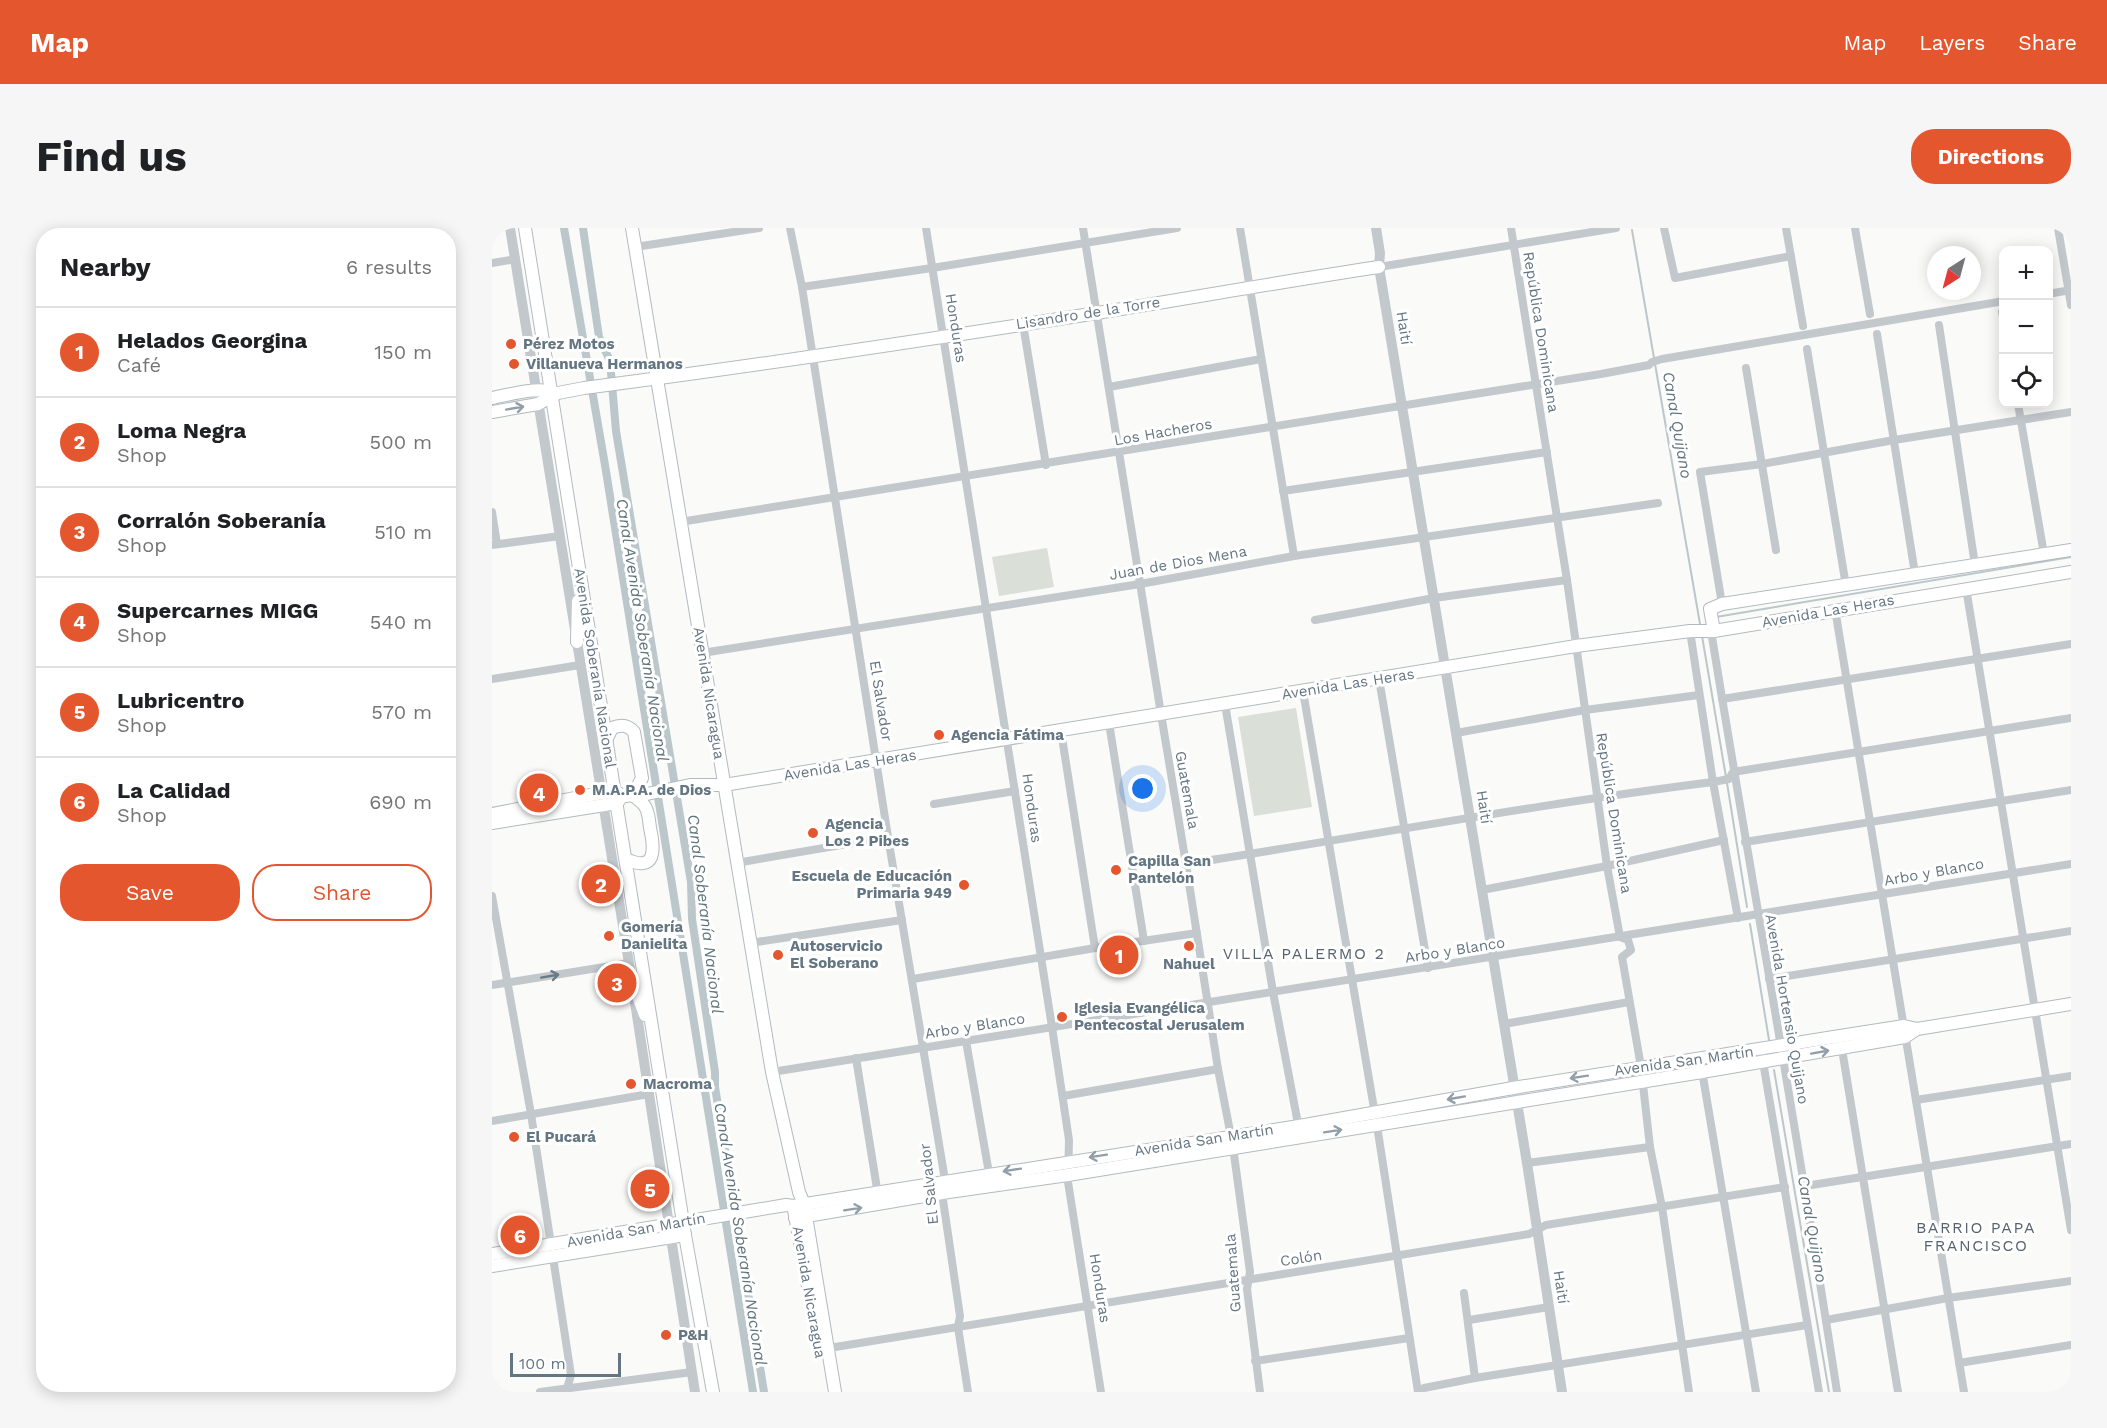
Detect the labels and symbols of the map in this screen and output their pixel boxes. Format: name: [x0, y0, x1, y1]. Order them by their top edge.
north arrow: [1927, 246, 1981, 300]
street label: República Dominicana: [1519, 250, 1563, 414]
street label: Honduras: [942, 292, 970, 364]
street label: Lisandro de la Torre: [1015, 293, 1161, 333]
street label: Haití: [1392, 310, 1416, 346]
place label: Pérez Motos: [523, 335, 615, 353]
marker: Pérez Motos: [504, 337, 518, 351]
place label: Villanueva Hermanos: [526, 355, 683, 373]
marker: Villanueva Hermanos: [507, 357, 521, 371]
water label: Canal Quijano: [1659, 370, 1696, 480]
one-way arrow: [505, 402, 524, 413]
street label: Los Hacheros: [1113, 414, 1214, 449]
water label: Canal Avenida Soberanía Nacional: [612, 497, 673, 763]
street label: Juan de Dios Mena: [1108, 542, 1249, 584]
street label: Avenida Soberanía Nacional: [570, 567, 620, 770]
street label: Avenida Las Heras: [1760, 590, 1896, 632]
street label: Avenida Nicaragua: [690, 626, 728, 761]
street label: El Salvador: [866, 659, 896, 743]
street label: Avenida Las Heras: [1280, 665, 1416, 703]
place label: Agencia Fátima: [951, 726, 1064, 744]
marker: Agencia Fátima: [932, 728, 946, 742]
street label: República Dominicana: [1592, 731, 1636, 895]
street label: Avenida Las Heras: [782, 746, 918, 784]
street label: Guatemala: [1171, 749, 1203, 831]
pin: 4: [520, 770, 558, 816]
street label: Honduras: [1018, 772, 1046, 844]
your location: [1128, 774, 1157, 803]
place label: M.A.P.A. de Dios: [592, 781, 711, 799]
marker: M.A.P.A. de Dios: [573, 783, 587, 797]
street label: Haití: [1472, 789, 1496, 825]
water label: Canal Soberanía Nacional: [684, 813, 727, 1015]
place label: Agencia Los 2 Pibes: [825, 815, 909, 850]
marker: Agencia Los 2 Pibes: [806, 826, 820, 840]
place label: Capilla San Pantelón: [1128, 852, 1211, 887]
street label: Arbo y Blanco: [1883, 854, 1985, 890]
pin: 2: [582, 862, 620, 906]
marker: Capilla San Pantelón: [1109, 863, 1123, 877]
place label: Escuela de Educación Primaria 949: [792, 867, 952, 902]
marker: Escuela de Educación Primaria 949: [957, 878, 971, 892]
street label: Avenida Hortensio Quijano: [1761, 912, 1813, 1106]
place label: Gomería Danielita: [621, 918, 688, 953]
marker: Gomería Danielita: [602, 929, 616, 943]
pin: 1: [1100, 932, 1138, 978]
street label: Arbo y Blanco: [1404, 933, 1506, 967]
place label: Autoservicio El Soberano: [790, 937, 883, 972]
marker: Nahuel: [1182, 939, 1196, 953]
district label: VILLA PALERMO 2: [1223, 944, 1385, 963]
marker: Autoservicio El Soberano: [771, 948, 785, 962]
place label: Nahuel: [1163, 955, 1215, 973]
pin: 3: [598, 960, 636, 1005]
one-way arrow: [539, 970, 559, 981]
place label: Iglesia Evangélica Pentecostal Jerusalem: [1074, 999, 1245, 1034]
street label: Arbo y Blanco: [924, 1009, 1026, 1043]
marker: Iglesia Evangélica Pentecostal Jerusalem: [1055, 1010, 1069, 1024]
street label: Avenida San Martín: [1613, 1042, 1755, 1080]
one-way arrow: [1809, 1046, 1829, 1057]
one-way arrow: [1569, 1072, 1589, 1083]
place label: Macroma: [643, 1075, 712, 1093]
marker: Macroma: [624, 1077, 638, 1091]
one-way arrow: [1446, 1093, 1466, 1104]
water label: Canal Avenida Soberanía Nacional: [710, 1101, 771, 1367]
street label: Avenida San Martín: [1133, 1120, 1275, 1160]
one-way arrow: [1322, 1126, 1342, 1137]
place label: El Pucará: [526, 1128, 596, 1146]
marker: El Pucará: [507, 1130, 521, 1144]
street label: El Salvador: [916, 1142, 942, 1226]
one-way arrow: [1088, 1151, 1108, 1162]
one-way arrow: [1003, 1165, 1022, 1176]
pin: 5: [630, 1166, 670, 1212]
water label: Canal Quijano: [1794, 1174, 1831, 1284]
one-way arrow: [842, 1203, 862, 1214]
street label: Avenida San Martín: [565, 1209, 707, 1251]
pin: 6: [501, 1212, 540, 1258]
district label: BARRIO PAPA FRANCISCO: [1916, 1218, 2036, 1255]
street label: Avenida Nicaragua: [789, 1225, 830, 1360]
street label: Guatemala: [1221, 1232, 1245, 1313]
street label: Colón: [1279, 1246, 1323, 1270]
street label: Honduras: [1086, 1252, 1114, 1324]
street label: Haití: [1549, 1269, 1573, 1305]
place label: P&H: [678, 1326, 708, 1344]
marker: P&H: [659, 1328, 673, 1342]
scale bar: [510, 1350, 621, 1378]

